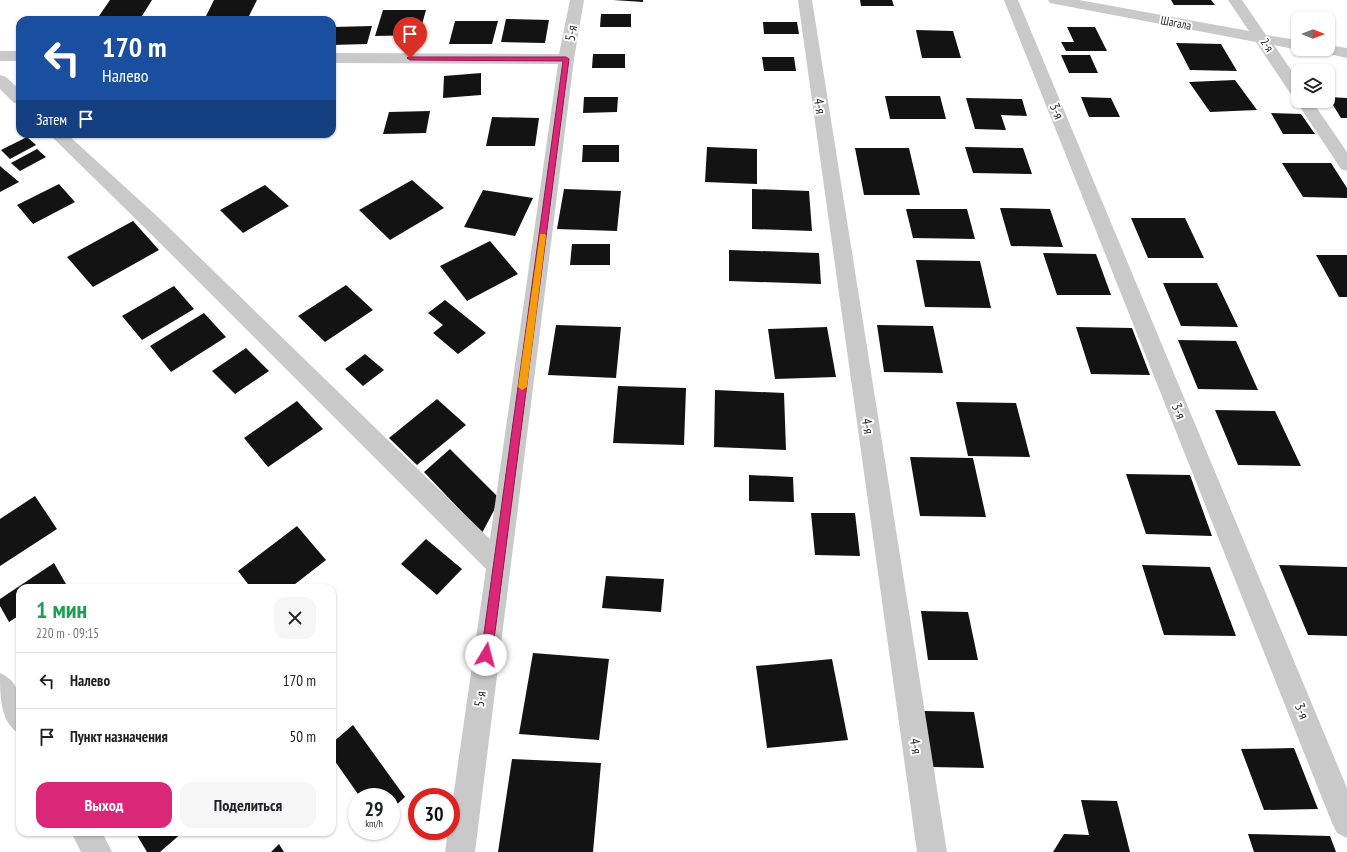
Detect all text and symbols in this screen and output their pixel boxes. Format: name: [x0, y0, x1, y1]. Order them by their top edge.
street label: Шагала: [1159, 12, 1193, 33]
north arrow: [1291, 12, 1335, 56]
map controls: [1291, 12, 1335, 108]
pin: [393, 17, 427, 58]
icon: arrive: [399, 23, 421, 45]
street label: 5-я: [561, 24, 581, 42]
text: 170 m: [102, 28, 166, 65]
icon: left: [36, 32, 88, 84]
street label: 2-я: [1257, 35, 1278, 55]
text: Налево: [102, 64, 149, 87]
button: layers: [1291, 64, 1335, 108]
street label: 4-я: [810, 97, 830, 115]
street label: 3-я: [1046, 100, 1068, 122]
icon: arrive: [75, 108, 97, 130]
text: Затем: [36, 110, 67, 129]
street label: 3-я: [1168, 400, 1190, 422]
street label: 4-я: [858, 417, 878, 435]
text: 1 мин: [36, 594, 87, 625]
button: close: [274, 597, 316, 639]
text: 220 m · 09:15: [36, 625, 99, 642]
position arrow: [465, 634, 507, 676]
icon: left: [36, 670, 58, 692]
text: Налево: [70, 671, 110, 690]
text: 170 m: [283, 671, 316, 690]
street label: 5-я: [470, 690, 490, 708]
street label: 3-я: [1291, 700, 1313, 722]
icon: arrive: [36, 726, 58, 748]
text: Пункт назначения: [70, 727, 168, 746]
text: 50 m: [290, 727, 316, 746]
street label: 4-я: [906, 737, 926, 755]
button: Выход: [36, 782, 172, 828]
button: Поделиться: [180, 782, 316, 828]
speed limit sign: 30: [408, 788, 460, 840]
text: 29: [364, 796, 384, 822]
text: km/h: [365, 817, 383, 830]

